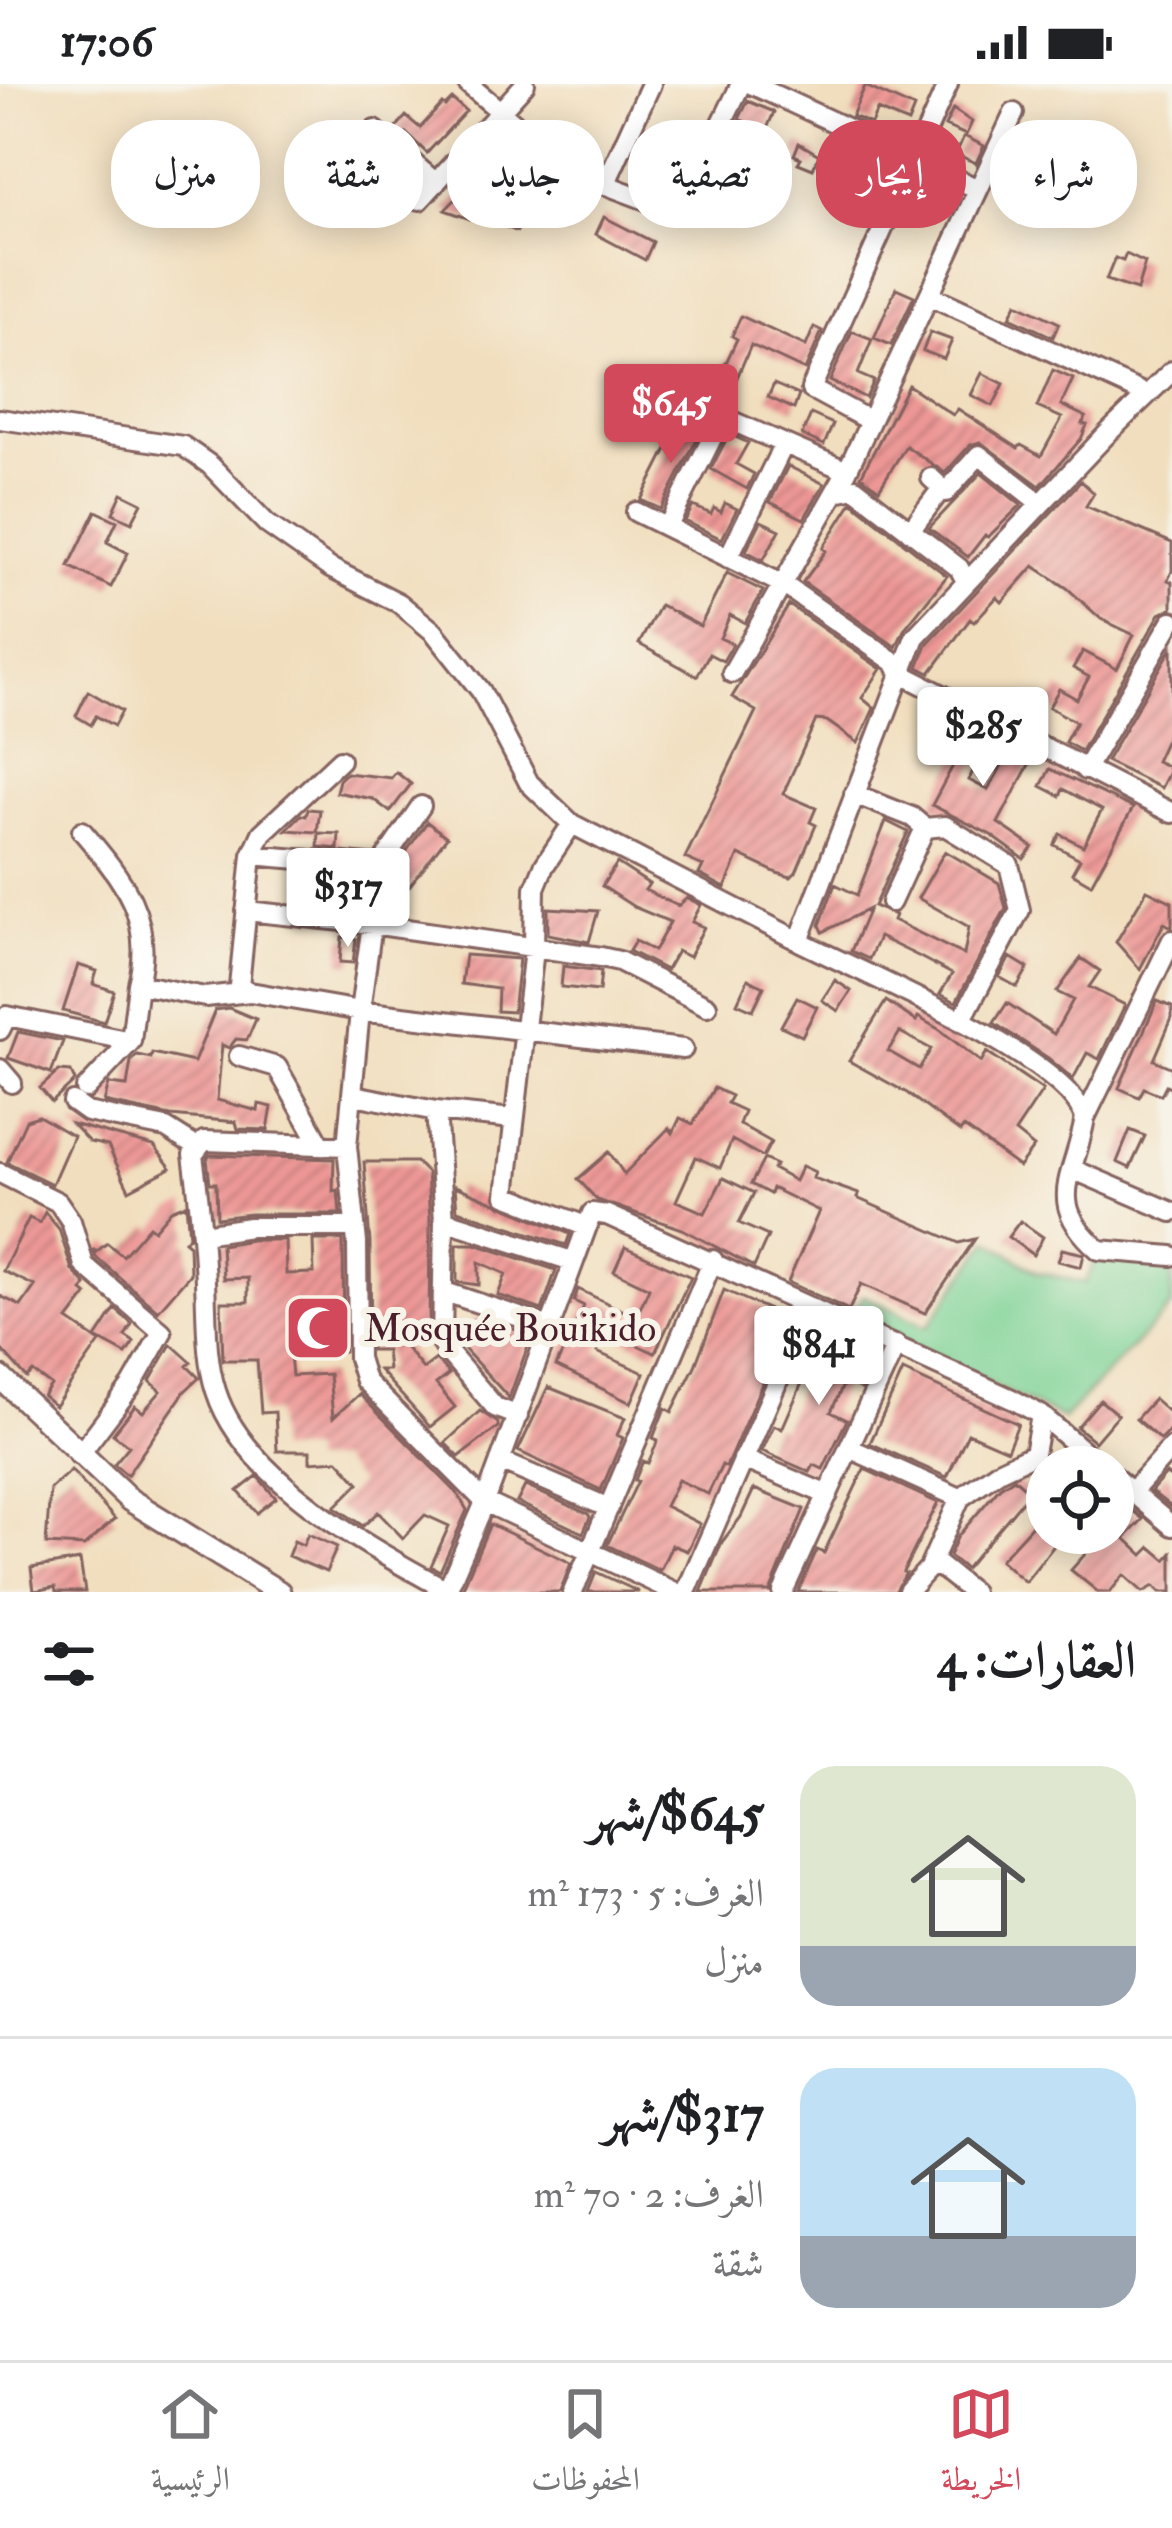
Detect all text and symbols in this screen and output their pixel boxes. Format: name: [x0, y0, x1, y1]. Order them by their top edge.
text: 17:06: [60, 14, 154, 70]
chip: منزل: [111, 120, 260, 228]
chip: شقة: [284, 120, 423, 228]
chip: جديد: [447, 120, 604, 228]
chip: تصفية: [628, 120, 792, 228]
chip: إيجار: [816, 120, 966, 228]
chip: شراء: [990, 120, 1137, 228]
pin: $645: [600, 364, 742, 466]
text: $645: [631, 378, 711, 427]
pin: $285: [912, 687, 1054, 789]
text: $285: [944, 701, 1022, 750]
pin: $317: [277, 848, 419, 950]
text: $317: [314, 862, 382, 911]
mosque icon: Mosquée Bouikido: [283, 1293, 353, 1363]
place label: Mosquée Bouikido: [364, 1304, 656, 1353]
pin: $841: [748, 1306, 890, 1408]
text: $841: [781, 1320, 857, 1369]
map controls: [1026, 1446, 1134, 1554]
button: locate: [1026, 1446, 1134, 1554]
text: العقارات: 4: [937, 1629, 1136, 1693]
icon: filters: [36, 1631, 102, 1697]
text: $645/شهر: [588, 1782, 764, 1846]
icon: home: [896, 1814, 1040, 1958]
text: الغرف: 5 · 173 m²: [527, 1869, 764, 1918]
text: منزل: [704, 1938, 764, 1987]
text: $317/شهر: [602, 2083, 764, 2147]
icon: home: [896, 2116, 1040, 2260]
text: الغرف: 2 · 70 m²: [534, 2170, 764, 2219]
text: شقة: [712, 2239, 764, 2288]
tab: الرئيسية: [151, 2381, 230, 2511]
tab: المحفوظات: [531, 2381, 640, 2511]
tab: الخريطة: [941, 2381, 1021, 2511]

